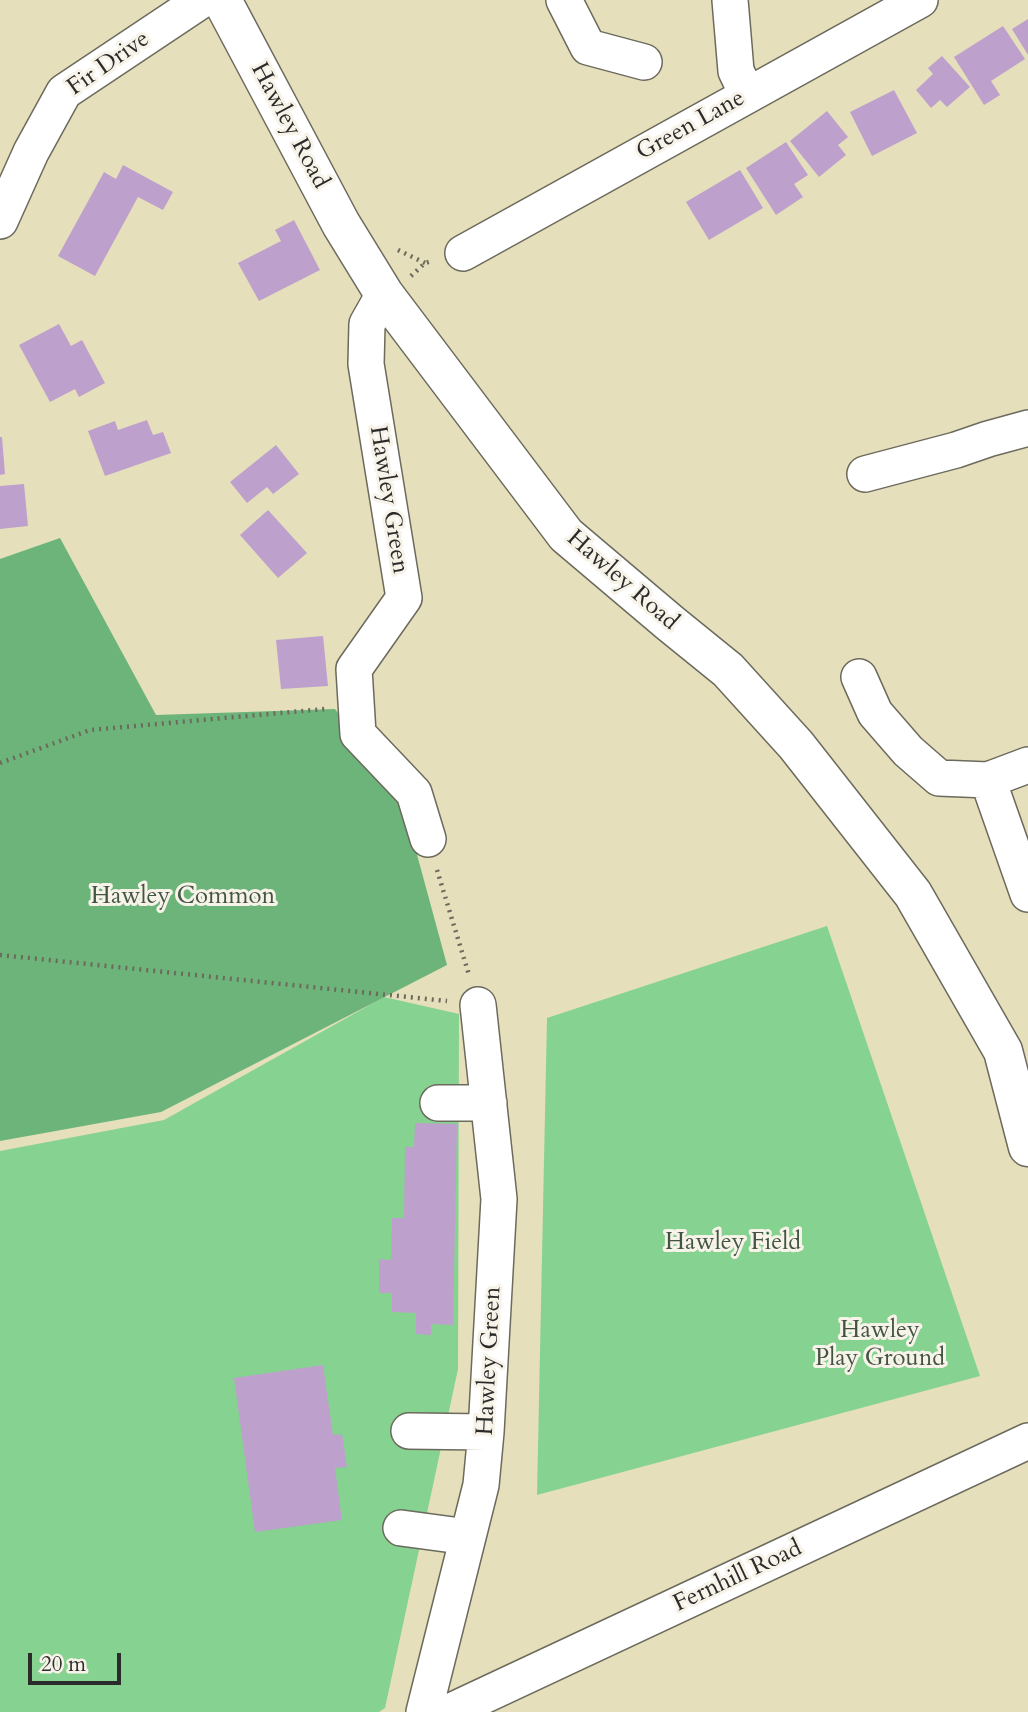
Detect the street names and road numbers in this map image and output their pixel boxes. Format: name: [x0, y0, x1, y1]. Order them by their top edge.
street label: Fir Drive: [62, 25, 156, 103]
street label: Hawley Road: [244, 58, 334, 194]
street label: Green Lane: [632, 85, 750, 167]
street label: Hawley Green: [362, 424, 414, 576]
street label: Hawley Road: [560, 525, 684, 637]
street label: Hawley Green: [472, 1286, 508, 1436]
street label: Fernhill Road: [669, 1535, 807, 1619]

